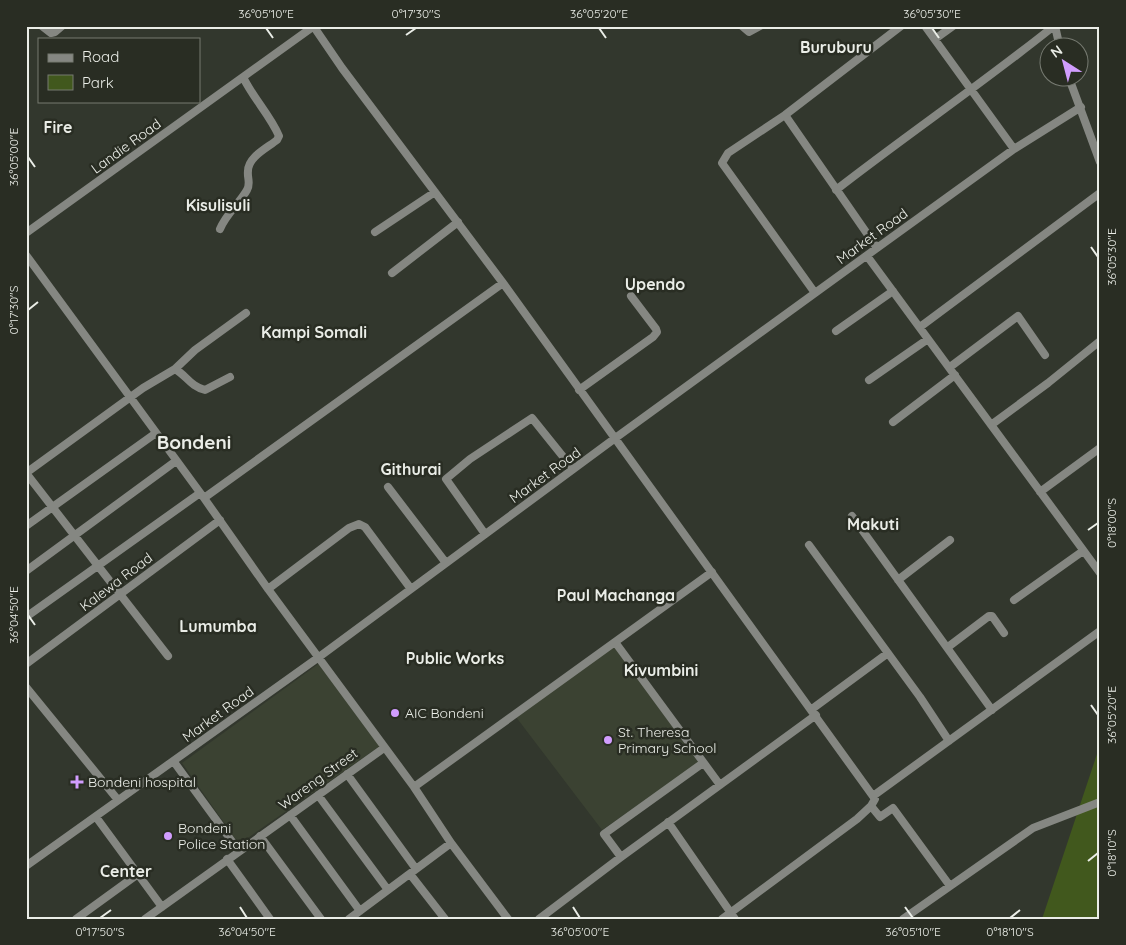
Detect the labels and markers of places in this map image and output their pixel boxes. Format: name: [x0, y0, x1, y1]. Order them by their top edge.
place label: AIC Bondeni: [405, 704, 484, 722]
marker: AIC Bondeni: [389, 707, 401, 719]
place label: St. Theresa Primary School: [618, 723, 716, 757]
marker: St. Theresa Primary School: [602, 734, 614, 746]
place label: Bondeni hospital: [88, 773, 196, 791]
marker: Bondeni hospital: [70, 775, 84, 789]
place label: Bondeni Police Station: [178, 819, 265, 853]
marker: Bondeni Police Station: [162, 830, 174, 842]

